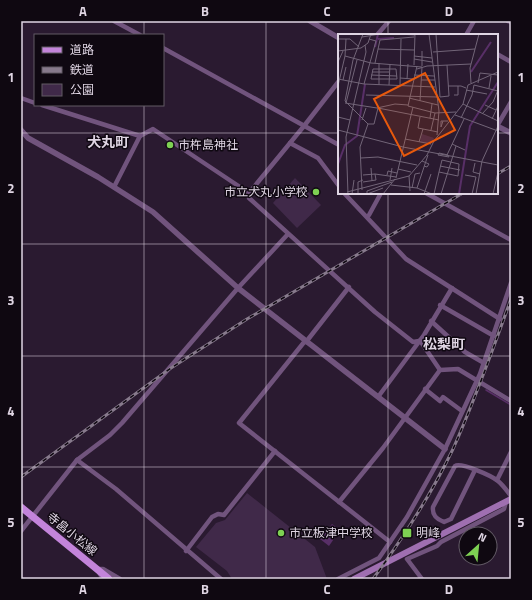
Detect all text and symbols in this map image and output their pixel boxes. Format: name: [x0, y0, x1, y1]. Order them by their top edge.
text: A: [79, 1, 87, 21]
text: B: [201, 1, 209, 21]
text: C: [323, 1, 331, 21]
text: D: [445, 1, 453, 21]
legend: [34, 34, 164, 106]
inset map: [338, 34, 498, 194]
text: 道路: [70, 40, 94, 59]
text: 鉄道: [70, 60, 94, 79]
text: 1: [7, 67, 15, 87]
text: 1: [517, 67, 525, 87]
text: 公園: [70, 80, 94, 99]
district label: 犬丸町: [87, 131, 129, 152]
place label: 市杵島神社: [178, 135, 238, 154]
marker: 市杵島神社: [165, 140, 175, 150]
text: 2: [7, 178, 15, 198]
text: 2: [517, 178, 525, 198]
place label: 市立犬丸小学校: [224, 182, 308, 201]
marker: 市立犬丸小学校: [311, 187, 321, 197]
text: 3: [7, 290, 15, 310]
text: 3: [517, 290, 525, 310]
district label: 松梨町: [423, 333, 465, 354]
text: 4: [7, 401, 15, 421]
text: 4: [517, 401, 525, 421]
street label: 寺畠小松線: [43, 507, 102, 560]
text: 5: [7, 512, 15, 532]
text: 5: [517, 512, 525, 532]
place label: 市立板津中学校: [289, 523, 373, 542]
place label: 明峰: [416, 523, 440, 542]
north arrow: [458, 526, 498, 566]
marker: 明峰: [401, 527, 413, 539]
marker: 市立板津中学校: [276, 528, 286, 538]
text: N: [476, 528, 490, 546]
text: A: [79, 579, 87, 599]
text: B: [201, 579, 209, 599]
text: C: [323, 579, 331, 599]
text: D: [445, 579, 453, 599]

